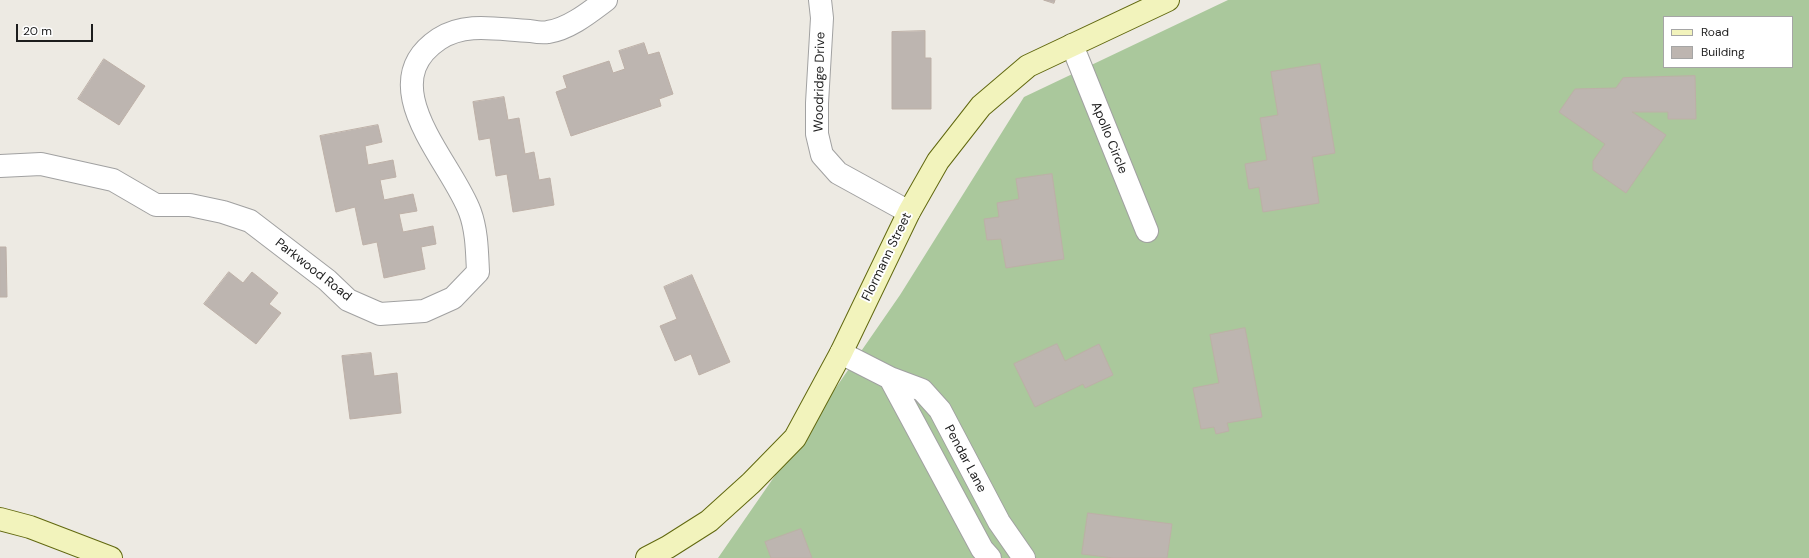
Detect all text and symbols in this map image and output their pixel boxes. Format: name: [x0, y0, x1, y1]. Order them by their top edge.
scale bar: [18, 16, 95, 42]
legend: [1663, 16, 1793, 68]
text: 20 m: [23, 23, 52, 39]
text: Road: [1701, 24, 1729, 40]
street label: Woodridge Drive: [811, 32, 829, 132]
text: Building: [1701, 44, 1745, 60]
street label: Apollo Circle: [1088, 100, 1130, 176]
street label: Flormann Street: [859, 210, 915, 304]
street label: Parkwood Road: [272, 235, 354, 305]
street label: Pendar Lane: [941, 423, 989, 495]

